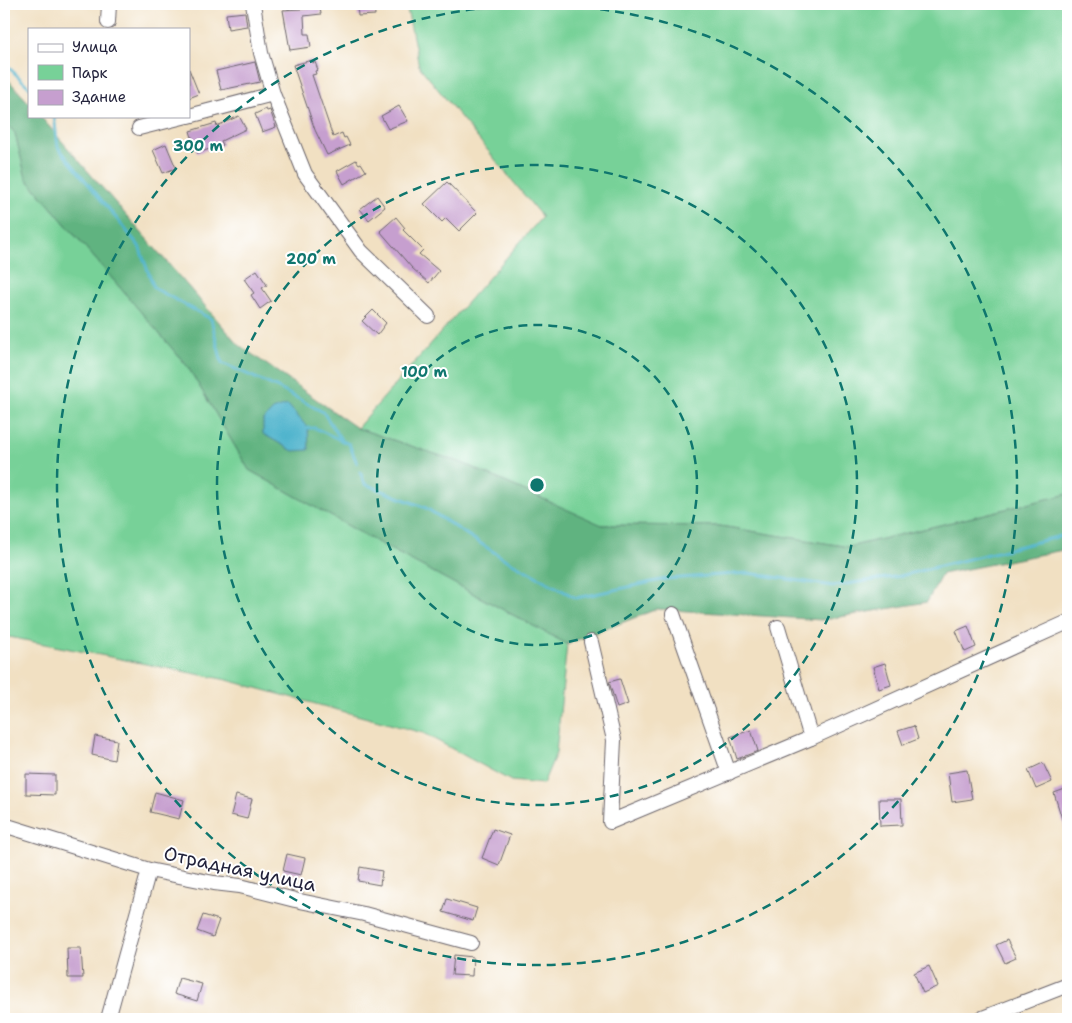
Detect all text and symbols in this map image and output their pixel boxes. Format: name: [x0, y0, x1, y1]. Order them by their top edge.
legend: [28, 28, 190, 118]
text: Улица: [72, 37, 118, 57]
text: Парк: [72, 63, 108, 83]
text: Здание: [72, 87, 126, 107]
text: 300 m: [173, 136, 223, 156]
text: 200 m: [286, 249, 336, 269]
text: 100 m: [401, 362, 447, 382]
centre of rings: [528, 476, 546, 494]
street label: Отрадная улица: [161, 841, 319, 897]

